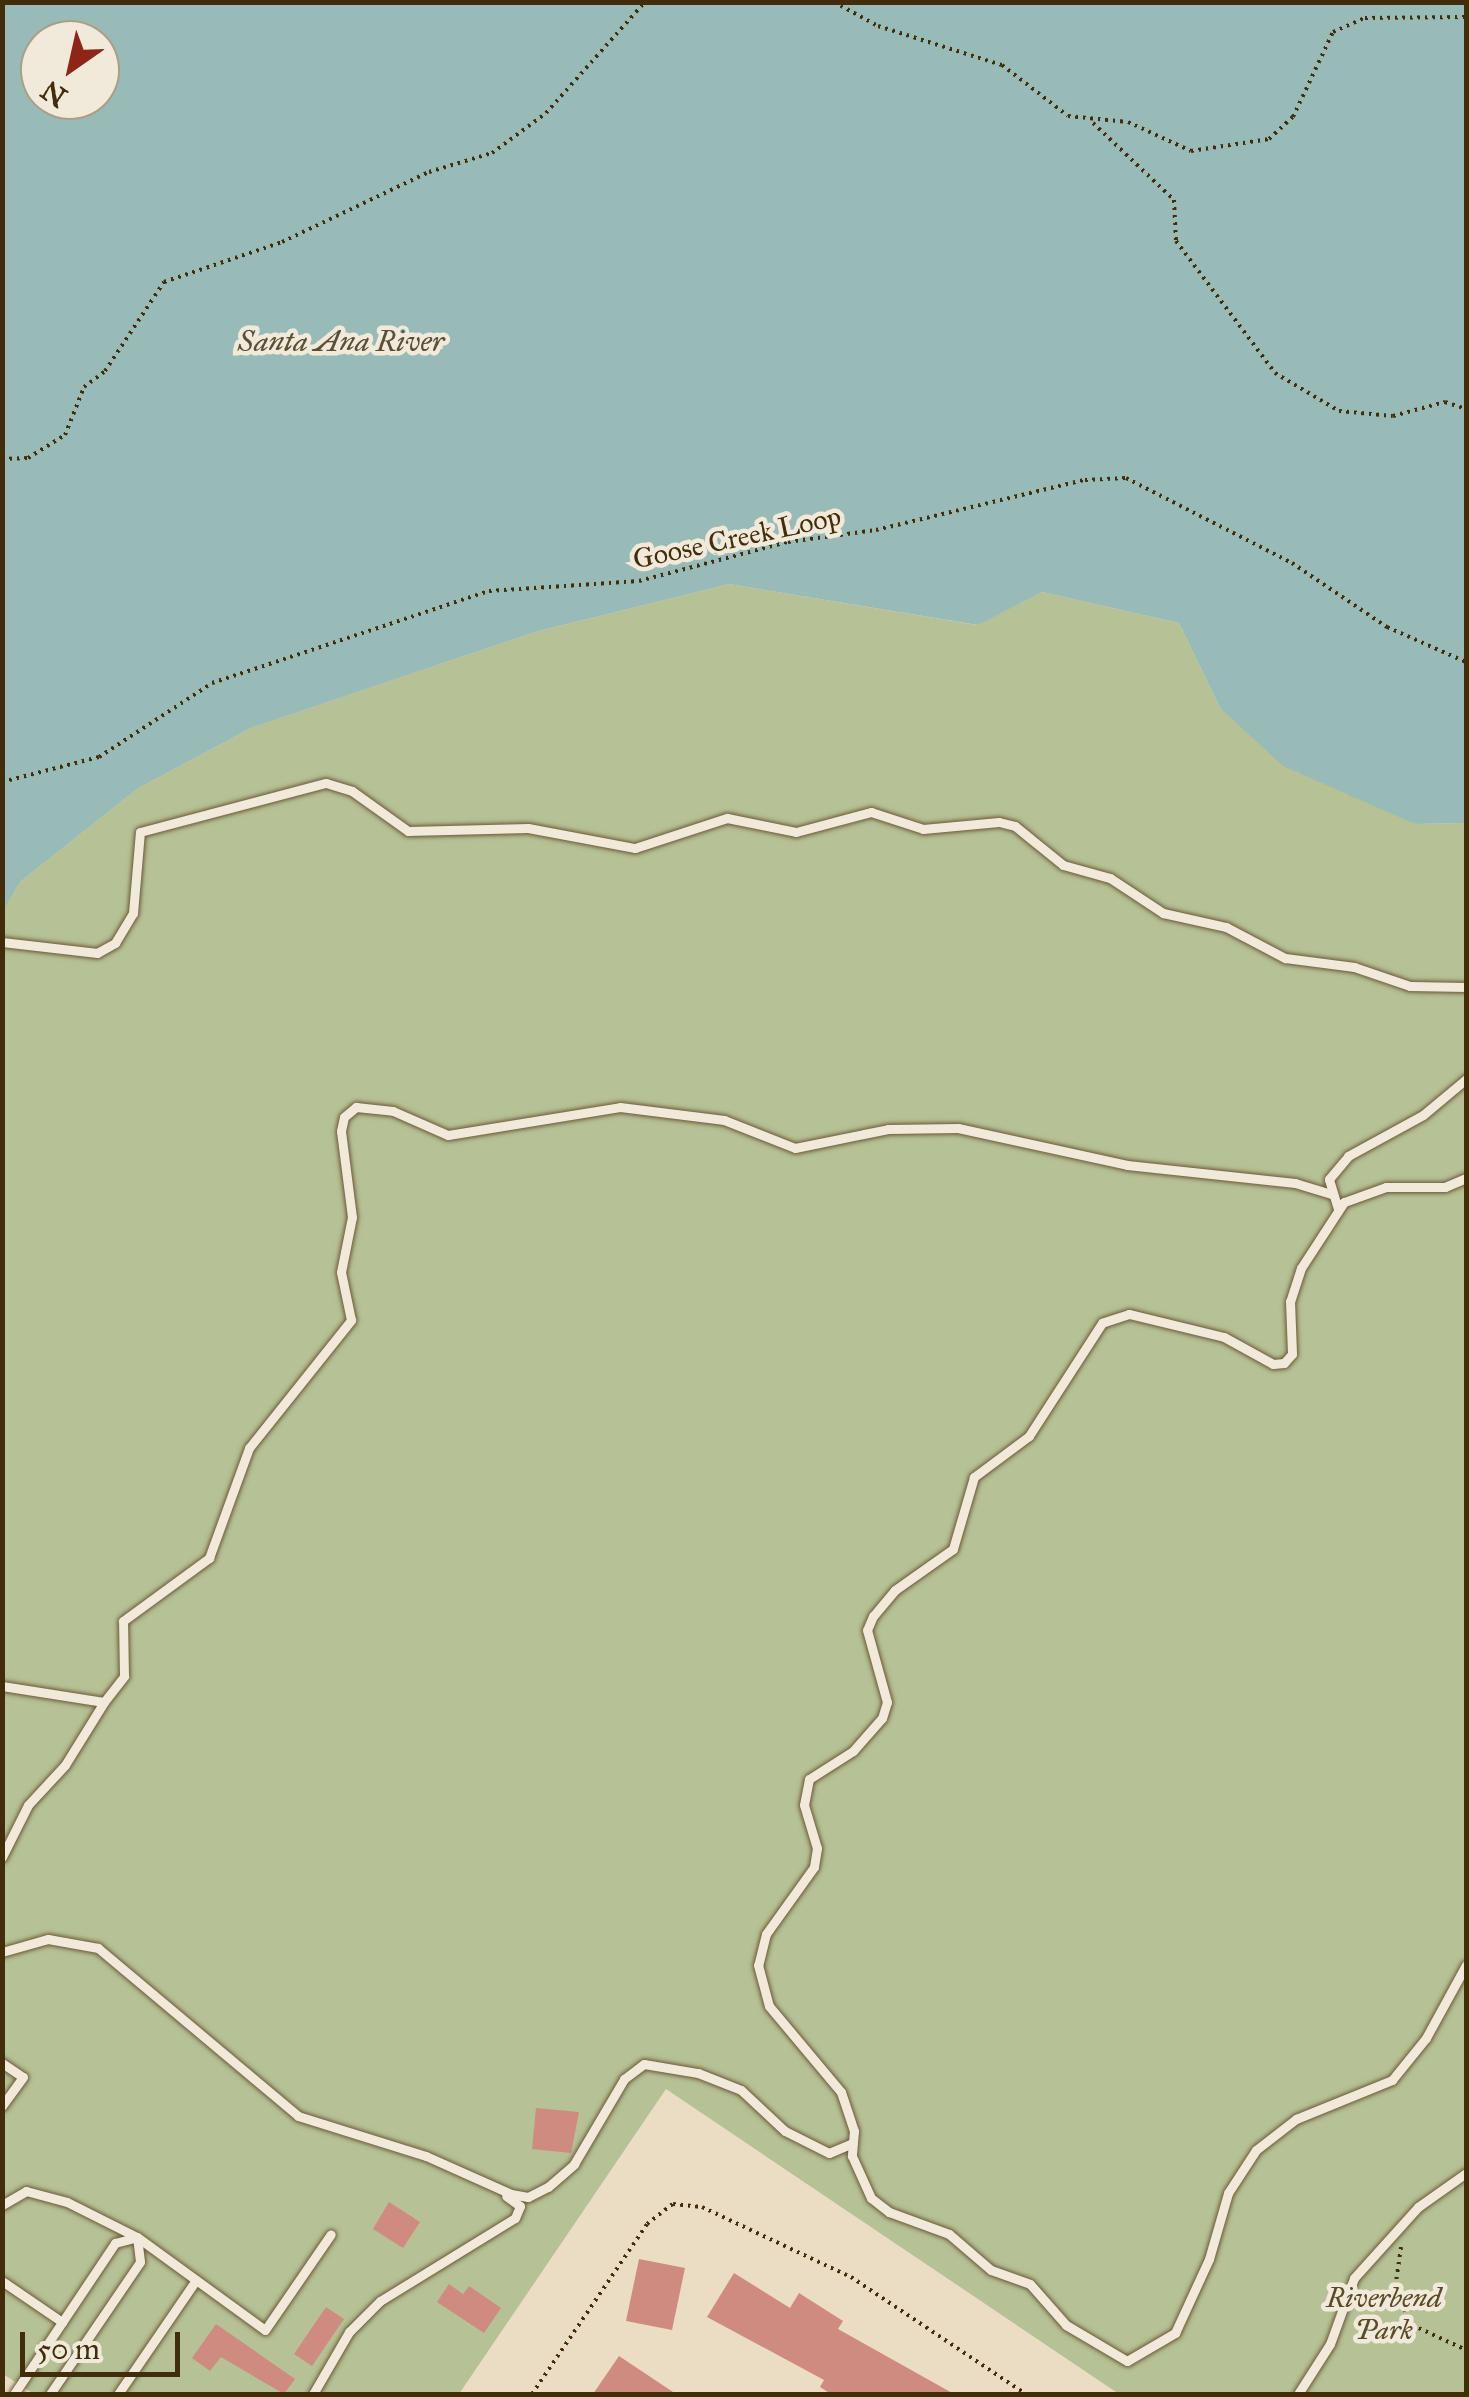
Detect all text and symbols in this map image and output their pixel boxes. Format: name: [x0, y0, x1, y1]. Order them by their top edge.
north arrow: [20, 20, 120, 120]
text: N: [34, 72, 74, 115]
water label: Santa Ana River: [238, 323, 444, 359]
street label: Goose Creek Loop: [630, 500, 844, 576]
park label: Riverbend Park: [1326, 2281, 1442, 2347]
scale bar: [25, 2312, 185, 2374]
text: 50 m: [37, 2331, 100, 2367]

